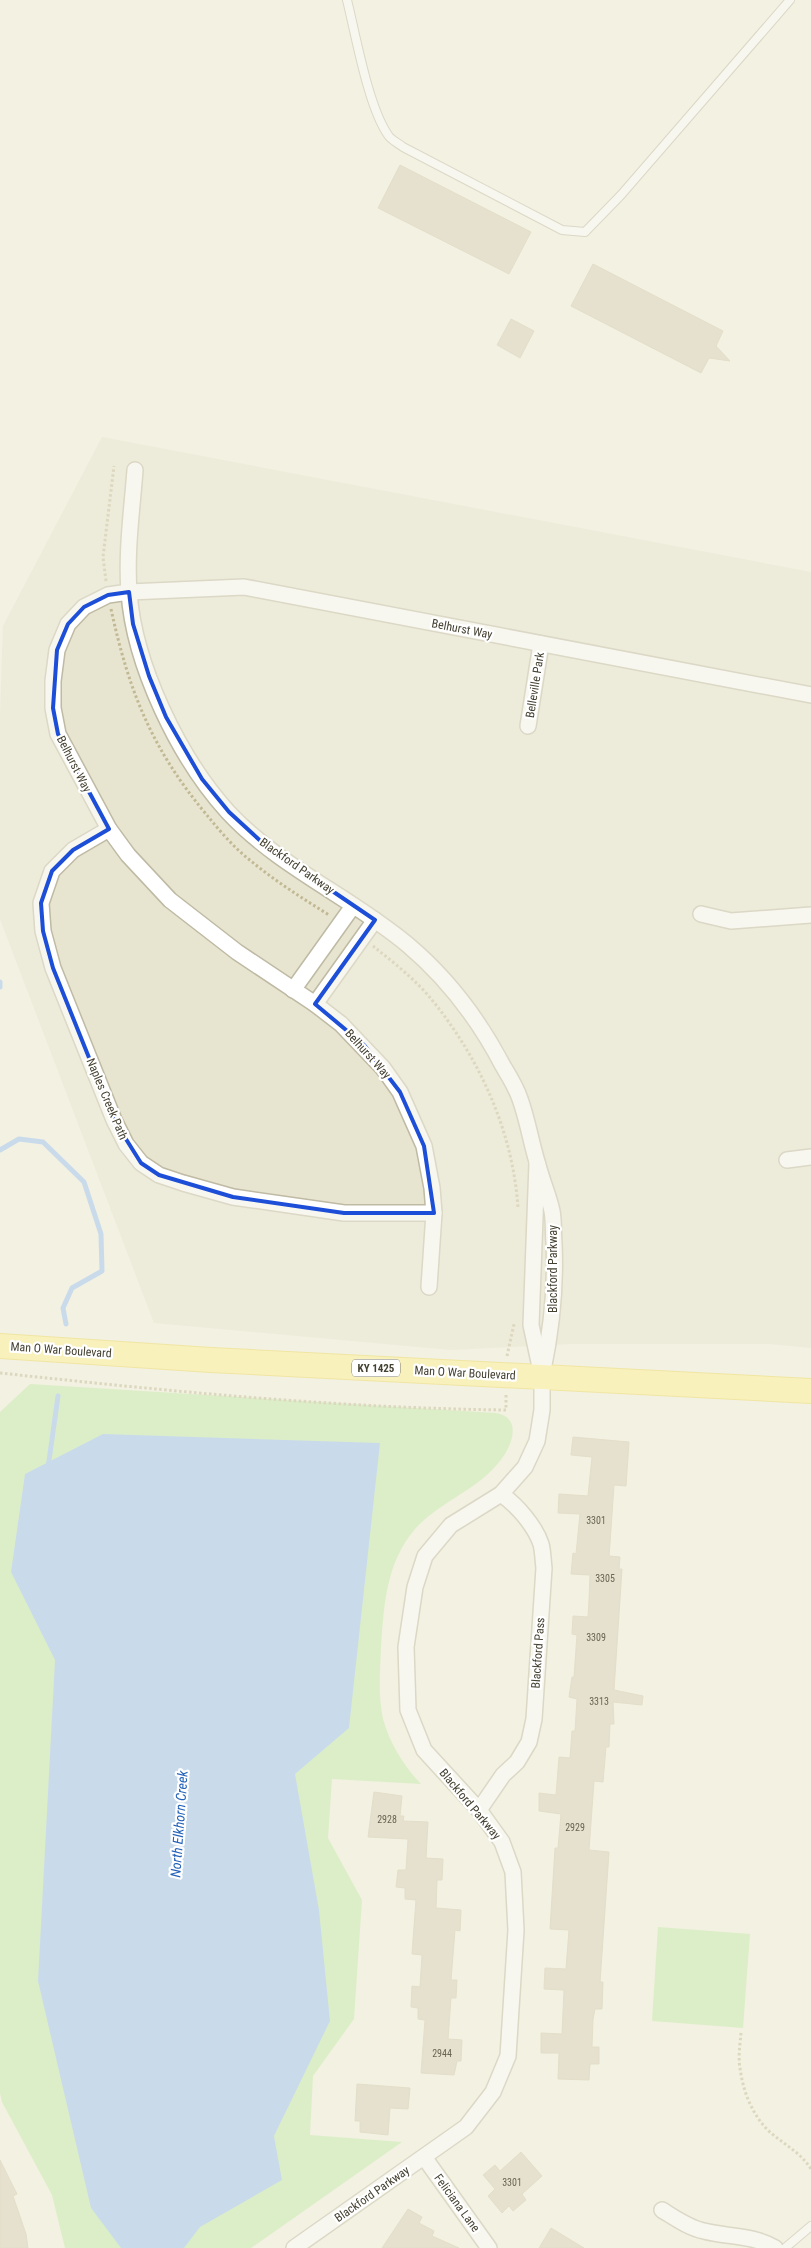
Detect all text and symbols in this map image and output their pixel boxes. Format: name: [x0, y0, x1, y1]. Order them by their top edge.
street label: Belhurst Way: [430, 616, 494, 642]
street label: Belleville Park: [523, 651, 547, 719]
street label: Belhurst Way: [54, 733, 94, 795]
street label: Blackford Parkway: [257, 835, 337, 897]
street label: Belhurst Way: [342, 1026, 394, 1082]
street label: Naples Creek Path: [84, 1056, 131, 1142]
street label: Blackford Parkway: [546, 1225, 560, 1313]
street label: Man O War Boulevard: [10, 1339, 112, 1361]
road number: KY 1425: [352, 1360, 400, 1376]
street label: Man O War Boulevard: [414, 1363, 516, 1383]
house number: 3301: [586, 1515, 606, 1526]
house number: 3305: [595, 1573, 615, 1584]
street label: Blackford Pass: [529, 1617, 547, 1689]
house number: 3309: [586, 1632, 606, 1643]
house number: 3313: [589, 1696, 609, 1707]
street label: Blackford Parkway: [436, 1766, 504, 1842]
water label: North Elkhorn Creek: [167, 1769, 191, 1878]
house number: 2928: [377, 1814, 397, 1825]
house number: 2929: [565, 1822, 585, 1833]
house number: 2944: [432, 2048, 452, 2059]
street label: Blackford Parkway: [332, 2163, 412, 2225]
street label: Feliciana Lane: [431, 2171, 483, 2235]
house number: 3301: [502, 2177, 522, 2188]

